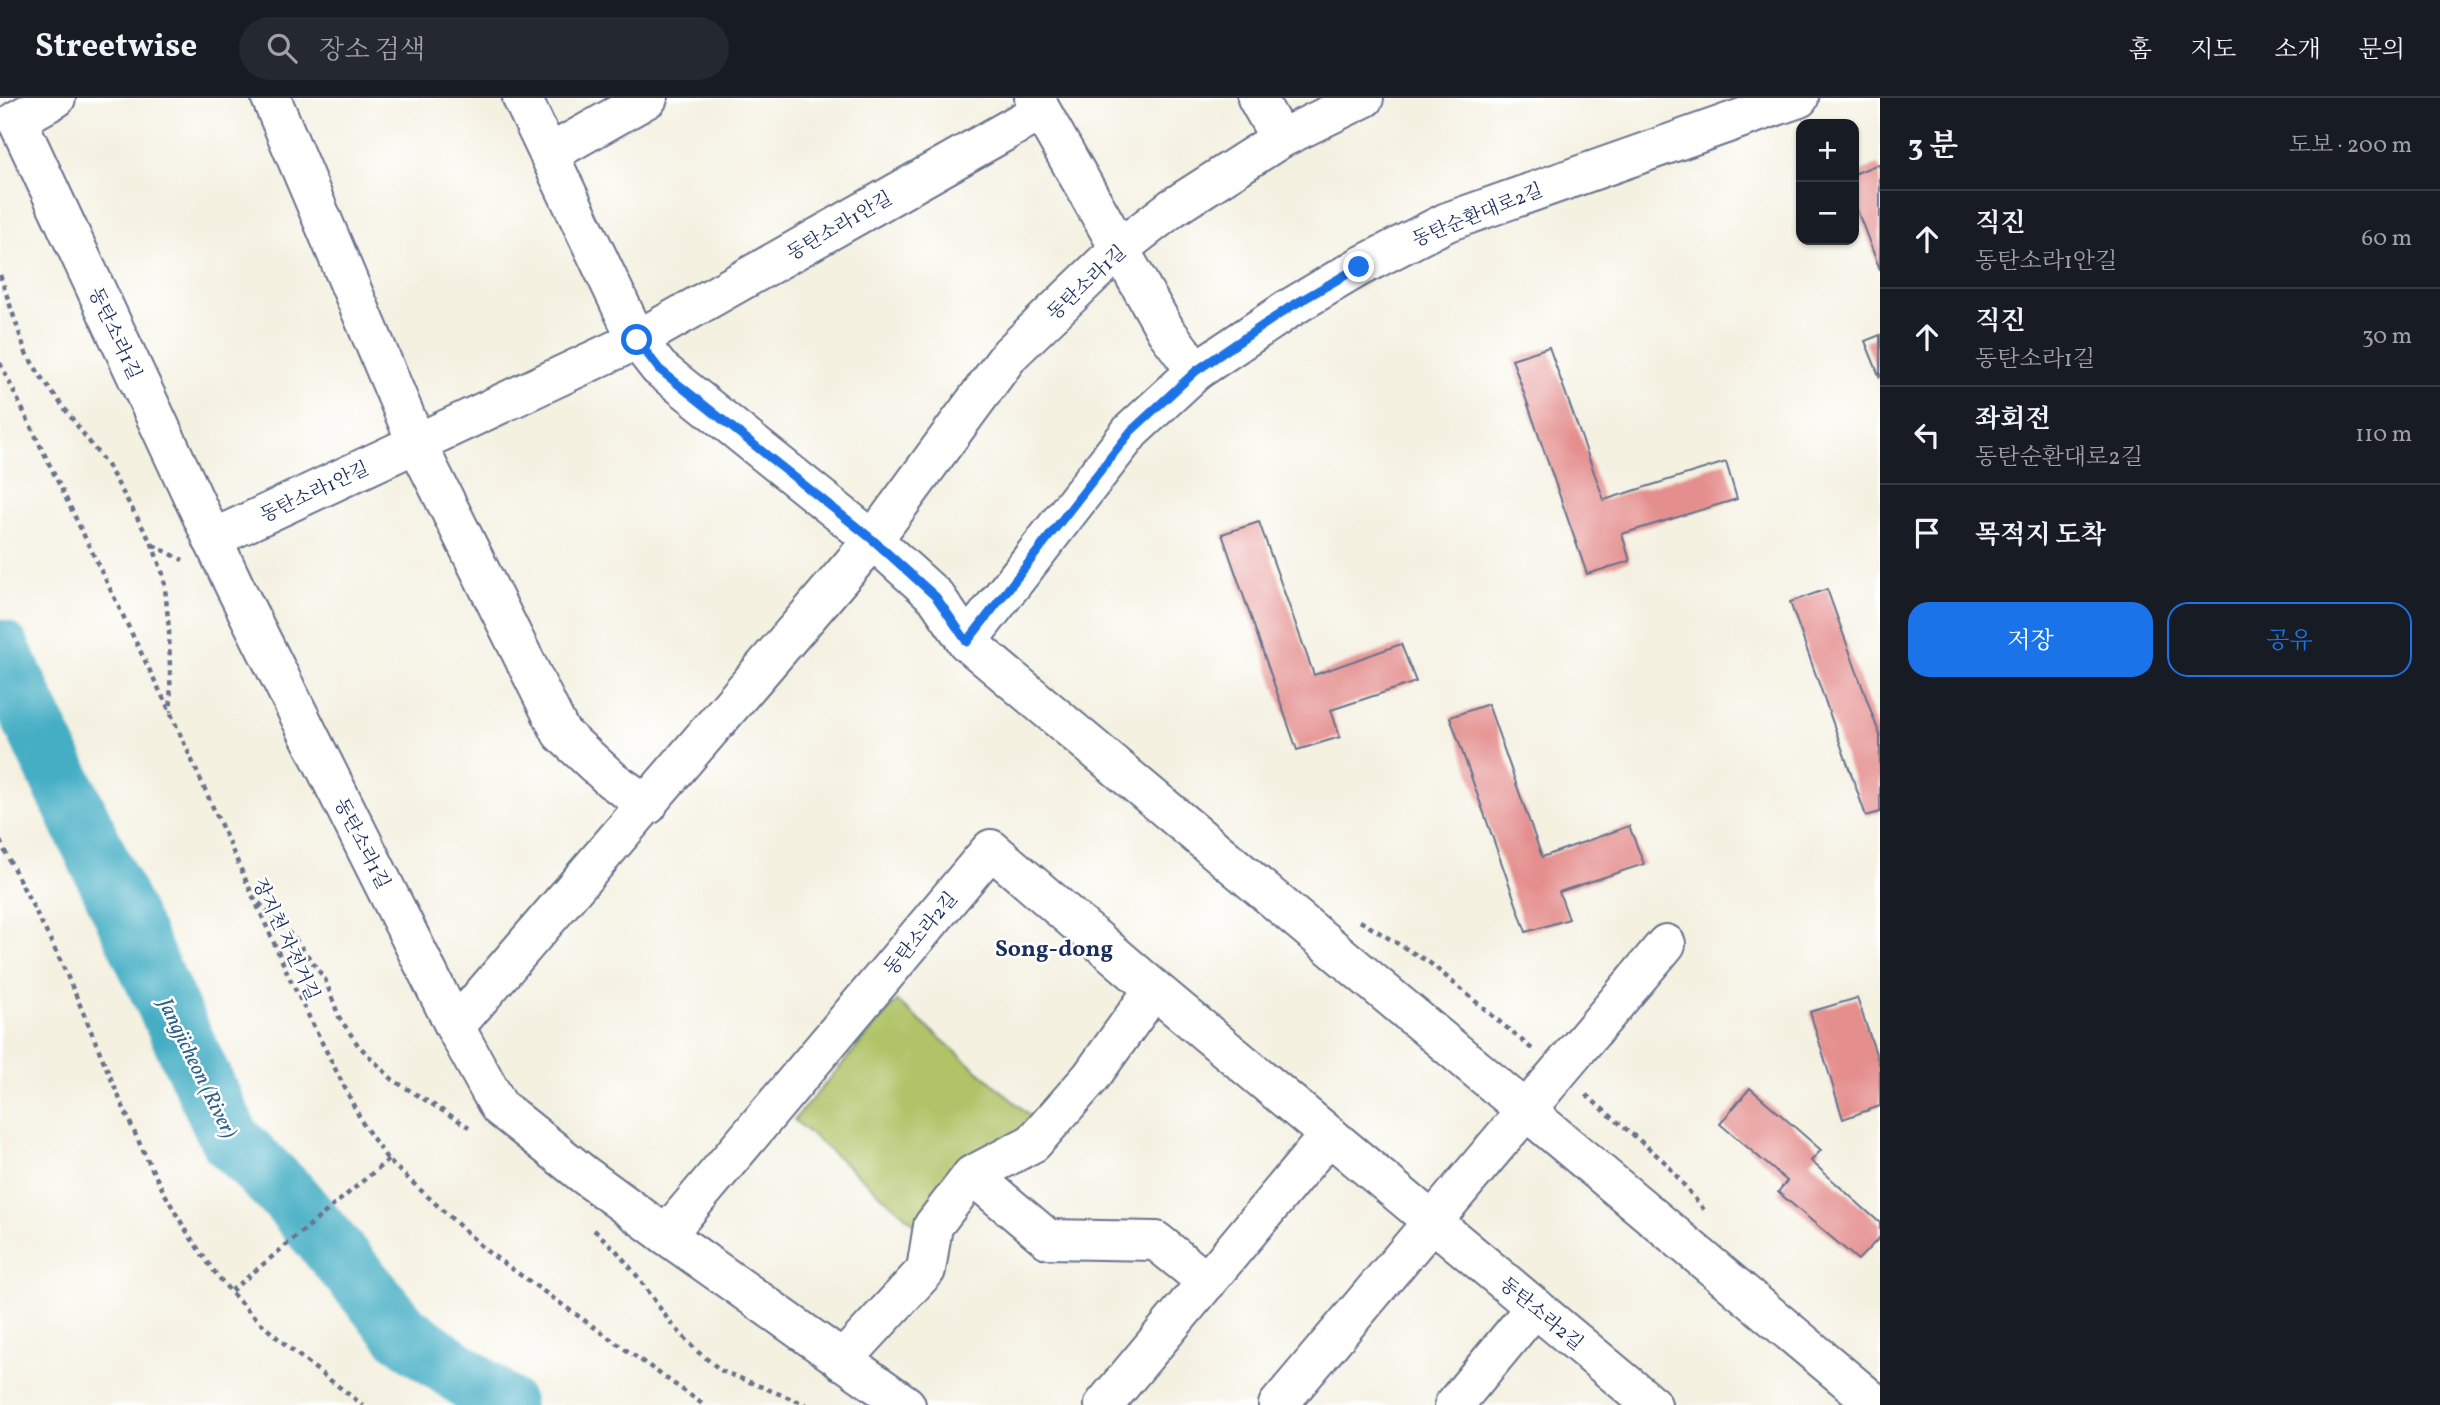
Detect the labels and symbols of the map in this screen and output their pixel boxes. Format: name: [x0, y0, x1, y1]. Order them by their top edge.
street label: 동탄순환대로2길: [1409, 178, 1547, 254]
street label: 동탄소라1안길: [783, 186, 897, 267]
street label: 동탄소라1길: [1042, 240, 1132, 327]
route end: [1343, 251, 1374, 282]
street label: 동탄소라1길: [81, 283, 147, 384]
route start: [621, 324, 652, 355]
street label: 동탄소라1안길: [256, 456, 374, 529]
street label: 동탄소라1길: [327, 794, 395, 894]
street label: 장지천 자전거길: [245, 874, 325, 1005]
street label: 동탄소라2길: [879, 887, 964, 982]
district label: Song-dong: [995, 934, 1113, 966]
water label: Jangjicheon (River): [149, 992, 243, 1143]
street label: 동탄소라2길: [1493, 1272, 1588, 1357]

